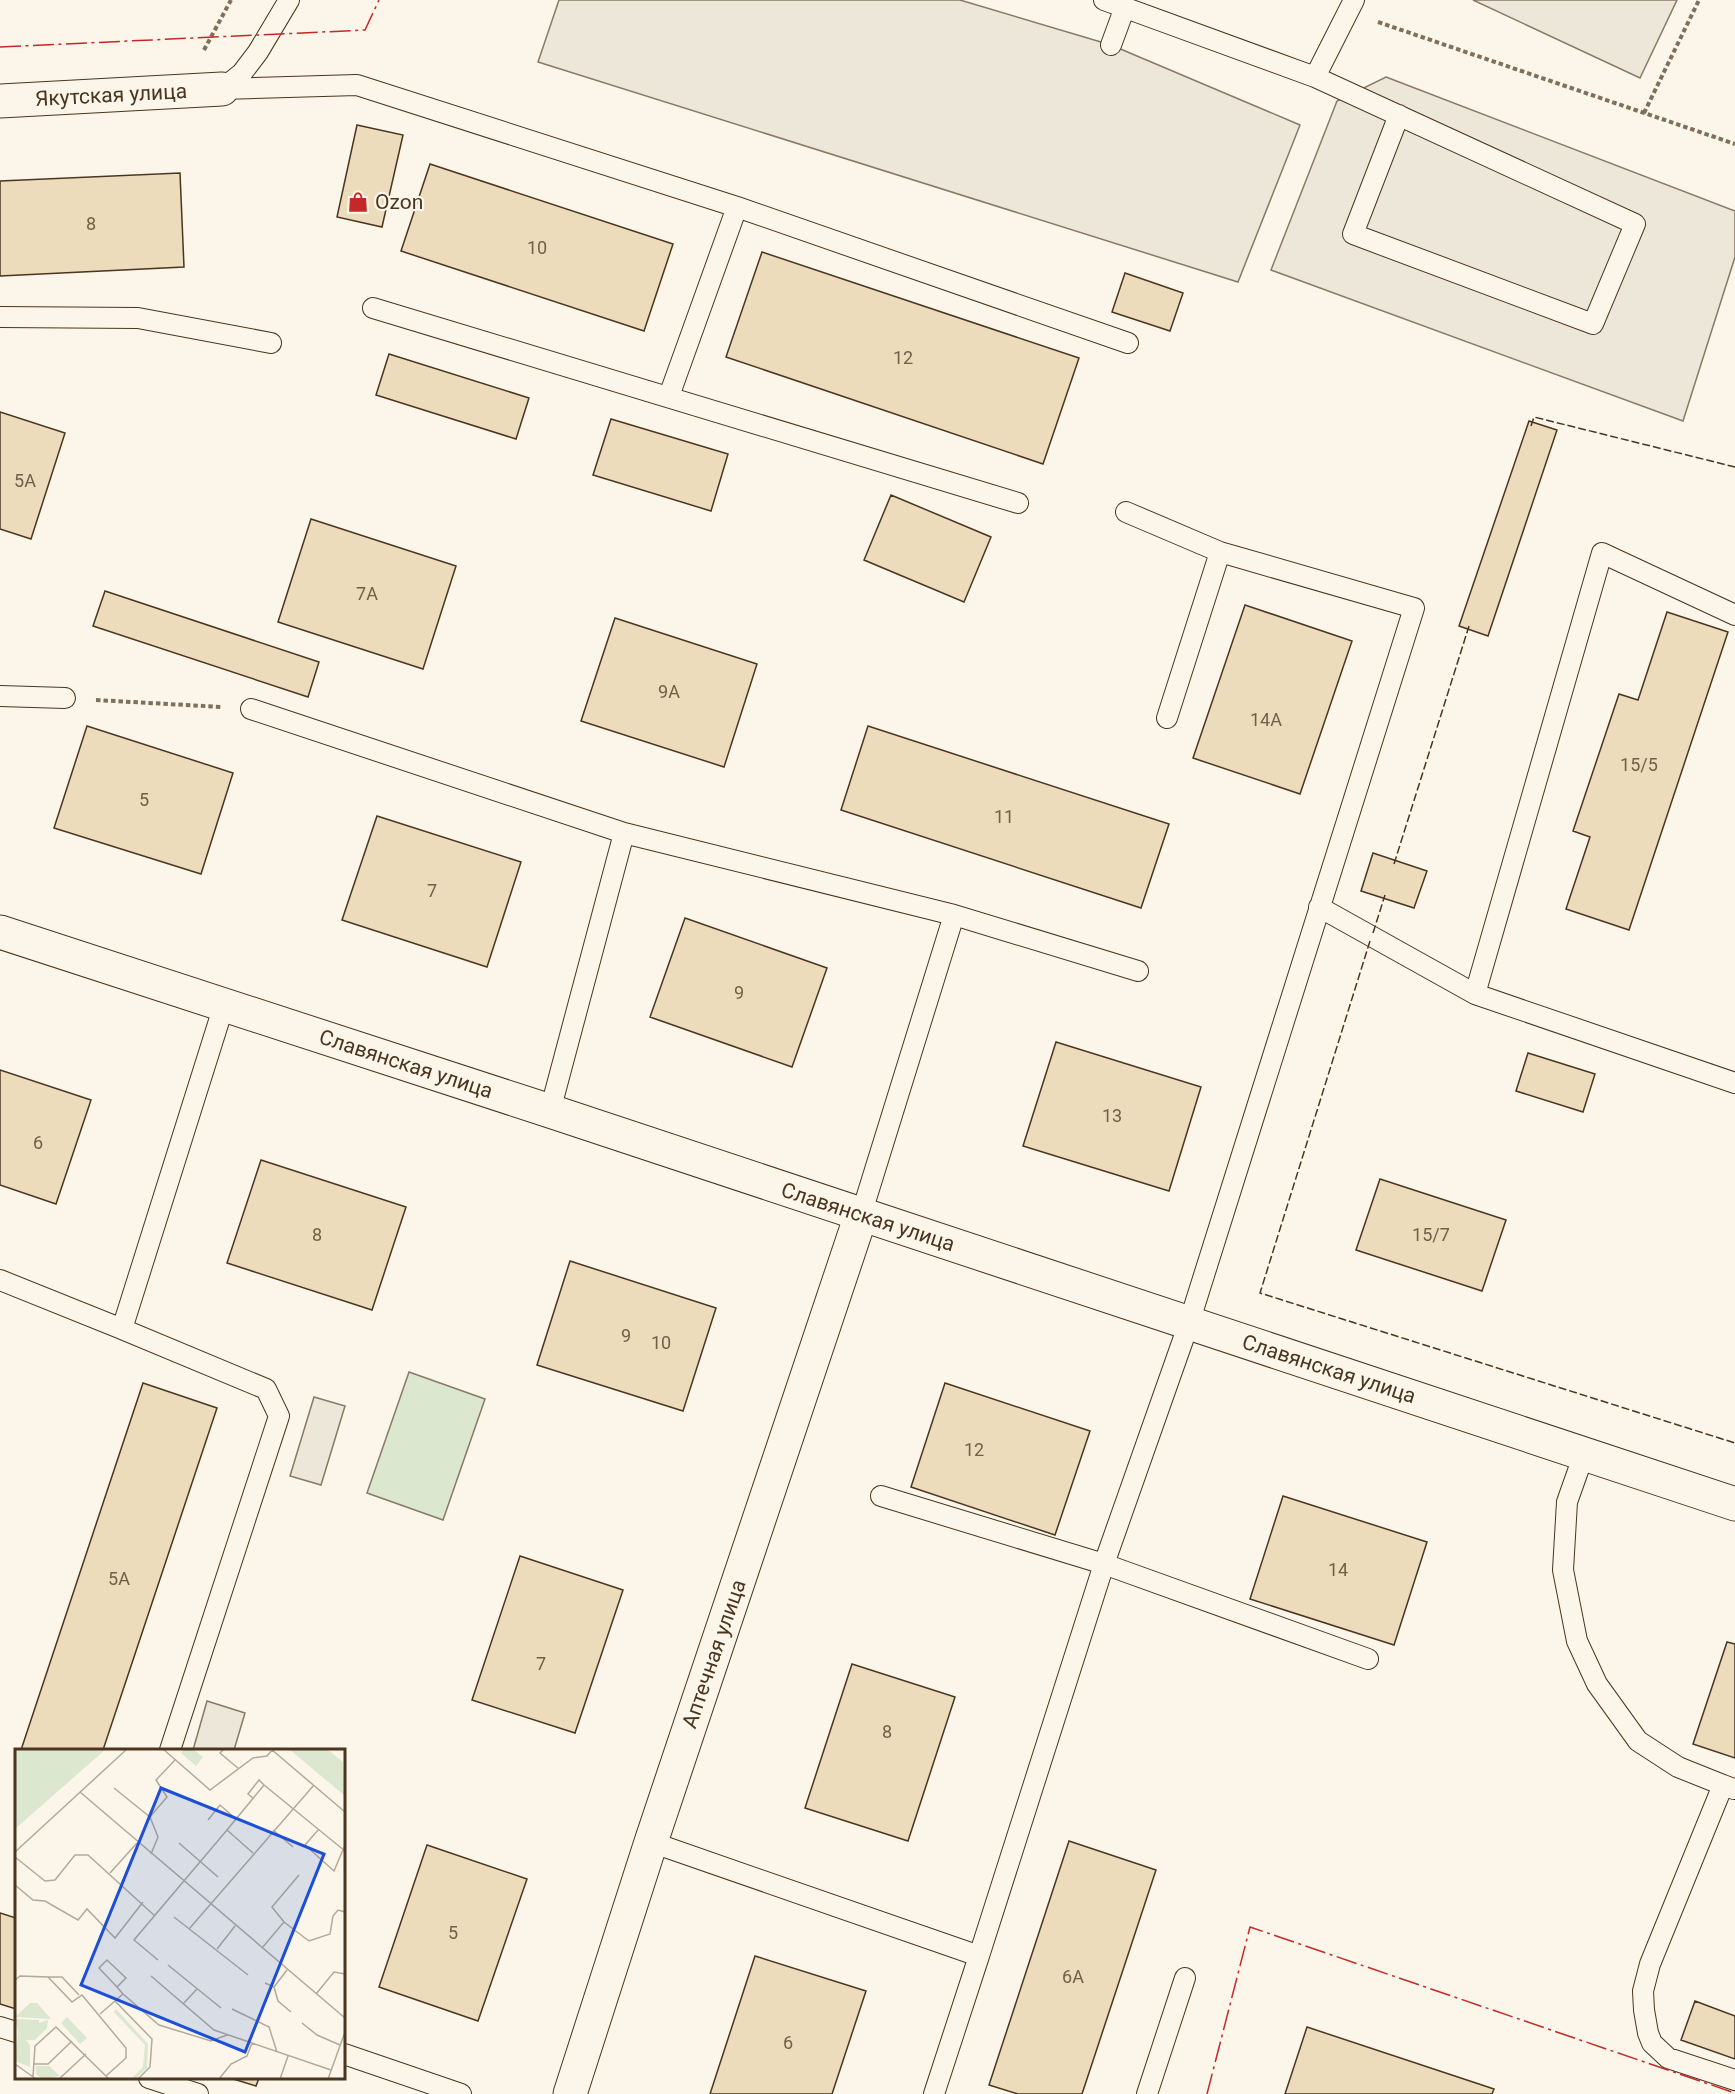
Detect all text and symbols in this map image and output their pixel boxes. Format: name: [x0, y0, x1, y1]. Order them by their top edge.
street label: Якутская улица: [34, 79, 188, 111]
shop icon: Ozon: [346, 190, 370, 214]
place label: Ozon: [375, 190, 423, 214]
house number: 8: [86, 213, 96, 234]
house number: 10: [527, 237, 547, 258]
house number: 12: [893, 347, 913, 368]
house number: 5А: [14, 470, 36, 491]
house number: 7А: [356, 583, 378, 604]
house number: 9А: [658, 681, 680, 702]
house number: 14А: [1250, 709, 1282, 730]
house number: 15/5: [1620, 754, 1658, 775]
house number: 5: [139, 789, 149, 810]
house number: 11: [994, 806, 1014, 827]
house number: 7: [427, 880, 437, 901]
house number: 9: [734, 982, 744, 1003]
street label: Славянская улица: [316, 1025, 496, 1103]
house number: 13: [1102, 1105, 1122, 1126]
house number: 6: [33, 1132, 43, 1153]
street label: Славянская улица: [778, 1178, 958, 1256]
house number: 8: [312, 1224, 322, 1245]
house number: 15/7: [1412, 1224, 1450, 1245]
house number: 9: [621, 1325, 631, 1346]
street label: Славянская улица: [1239, 1330, 1419, 1408]
house number: 10: [651, 1332, 671, 1353]
house number: 12: [964, 1439, 984, 1460]
house number: 14: [1328, 1559, 1348, 1580]
house number: 5А: [108, 1568, 130, 1589]
street label: Аптечная улица: [677, 1577, 751, 1731]
house number: 7: [536, 1653, 546, 1674]
house number: 8: [882, 1721, 892, 1742]
inset map: [15, 1749, 345, 2079]
house number: 5: [448, 1922, 458, 1943]
house number: 6А: [1062, 1966, 1084, 1987]
house number: 6: [783, 2032, 793, 2053]

